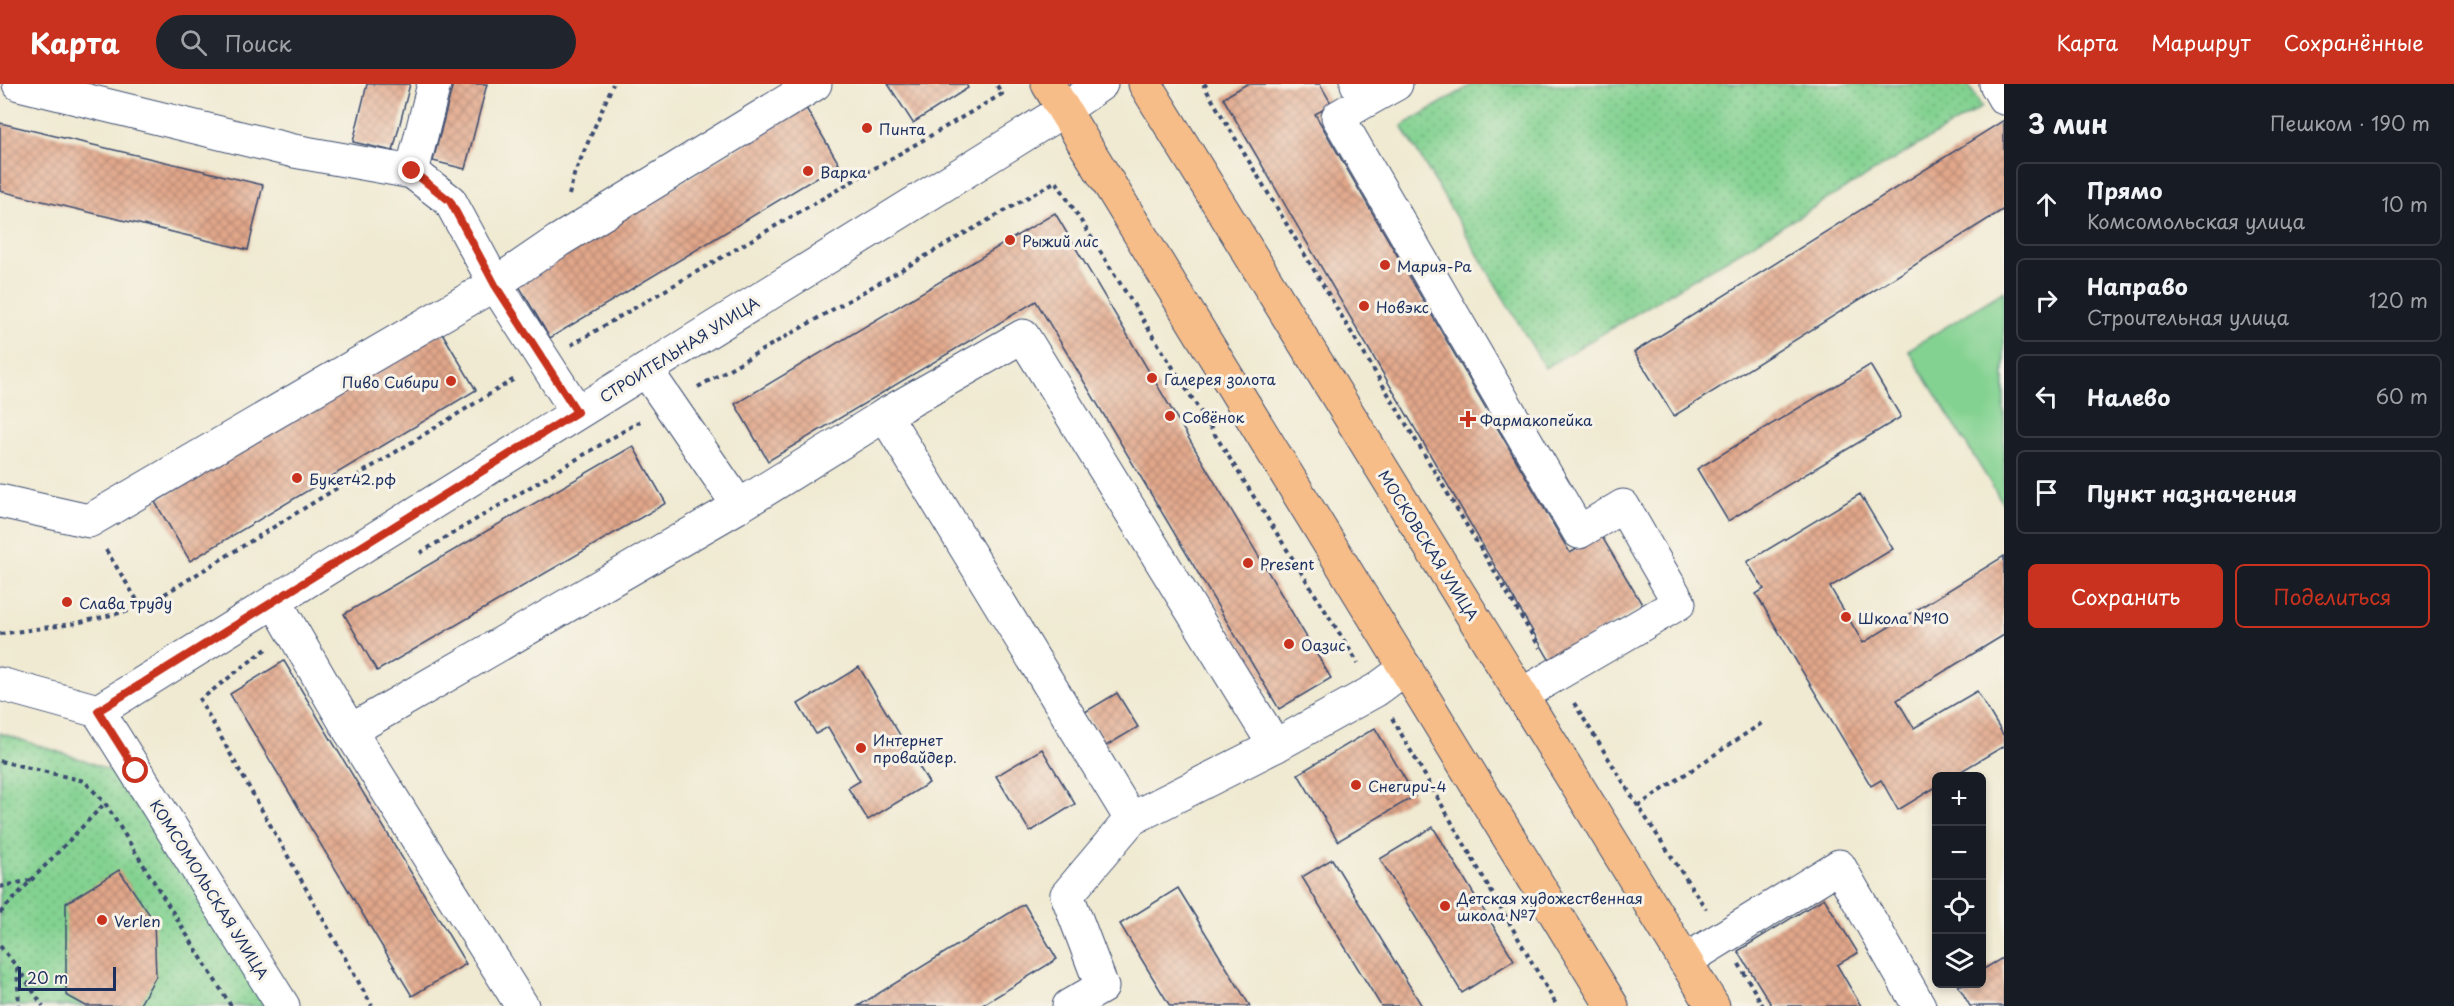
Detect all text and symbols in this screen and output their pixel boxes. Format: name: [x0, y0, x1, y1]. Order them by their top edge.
search box: [156, 15, 576, 69]
text: Карта: [30, 21, 120, 64]
icon: search: [177, 26, 210, 59]
text: Поиск: [225, 26, 292, 59]
text: Карта: [2057, 26, 2118, 58]
text: Маршрут: [2151, 26, 2251, 58]
text: Сохранённые: [2284, 26, 2424, 58]
text: 3 мин: [2028, 104, 2108, 143]
text: Пешком · 190 m: [2270, 108, 2430, 138]
place label: Пинта: [879, 117, 926, 140]
marker: Пинта: [860, 121, 874, 135]
route end: [398, 157, 424, 183]
place label: Варка: [820, 160, 868, 183]
marker: Варка: [801, 164, 815, 178]
text: Прямо: [2087, 173, 2162, 206]
icon: ahead: [2030, 188, 2063, 221]
text: 10 m: [2381, 189, 2428, 219]
text: Комсомольская улица: [2087, 206, 2305, 236]
place label: Рыжий лис: [1022, 229, 1099, 252]
marker: Рыжий лис: [1003, 233, 1017, 247]
place label: Мария-Ра: [1397, 254, 1472, 277]
marker: Мария-Ра: [1378, 258, 1392, 272]
text: Направо: [2087, 269, 2188, 302]
icon: right: [2030, 284, 2063, 317]
text: 120 m: [2369, 285, 2428, 315]
street label: СТРОИТЕЛЬНАЯ УЛИЦА: [595, 290, 763, 408]
place label: Новэкс: [1376, 295, 1429, 318]
marker: Новэкс: [1357, 299, 1371, 313]
text: Строительная улица: [2087, 302, 2289, 332]
place label: Галерея золота: [1164, 367, 1276, 390]
place label: Пиво Сибири: [342, 370, 439, 393]
marker: Галерея золота: [1145, 371, 1159, 385]
marker: Пиво Сибири: [444, 374, 458, 388]
icon: left: [2030, 380, 2063, 413]
text: Налево: [2087, 380, 2170, 413]
text: 60 m: [2376, 381, 2428, 411]
place label: Совёнок: [1182, 405, 1244, 428]
place label: Фармакопейка: [1480, 408, 1593, 431]
marker: Совёнок: [1163, 409, 1177, 423]
marker: Фармакопейка: [1461, 412, 1475, 426]
street label: МОСКОВСКАЯ УЛИЦА: [1373, 465, 1485, 625]
place label: Букет42.рф: [309, 467, 396, 490]
marker: Букет42.рф: [290, 471, 304, 485]
icon: arrive: [2030, 476, 2063, 509]
text: Пункт назначения: [2087, 476, 2297, 509]
place label: Present: [1260, 552, 1314, 575]
marker: Present: [1241, 556, 1255, 570]
button: Сохранить: [2028, 564, 2223, 628]
button: Поделиться: [2235, 564, 2430, 628]
place label: Слава труду: [79, 591, 172, 614]
marker: Слава труду: [60, 595, 74, 609]
place label: Школа №10: [1858, 606, 1949, 629]
marker: Школа №10: [1839, 610, 1853, 624]
place label: Оазис: [1301, 633, 1345, 656]
marker: Оазис: [1282, 637, 1296, 651]
place label: Интернет провайдер.: [873, 728, 957, 768]
marker: Интернет провайдер.: [854, 741, 868, 755]
route start: [122, 757, 148, 783]
map controls: [1932, 772, 1986, 988]
button: +: [1932, 772, 1986, 826]
place label: Снегири-4: [1368, 774, 1447, 797]
marker: Снегири-4: [1349, 778, 1363, 792]
street label: КОМСОМОЛЬСКАЯ УЛИЦА: [145, 795, 275, 983]
button: −: [1932, 826, 1986, 880]
button: locate: [1932, 880, 1986, 934]
place label: Детская художественная школа №7: [1456, 886, 1643, 926]
marker: Детская художественная школа №7: [1438, 899, 1452, 913]
place label: Verlen: [114, 909, 161, 932]
marker: Verlen: [95, 913, 109, 927]
button: layers: [1932, 934, 1986, 988]
scale bar: [18, 964, 116, 992]
text: 20 m: [27, 965, 68, 989]

